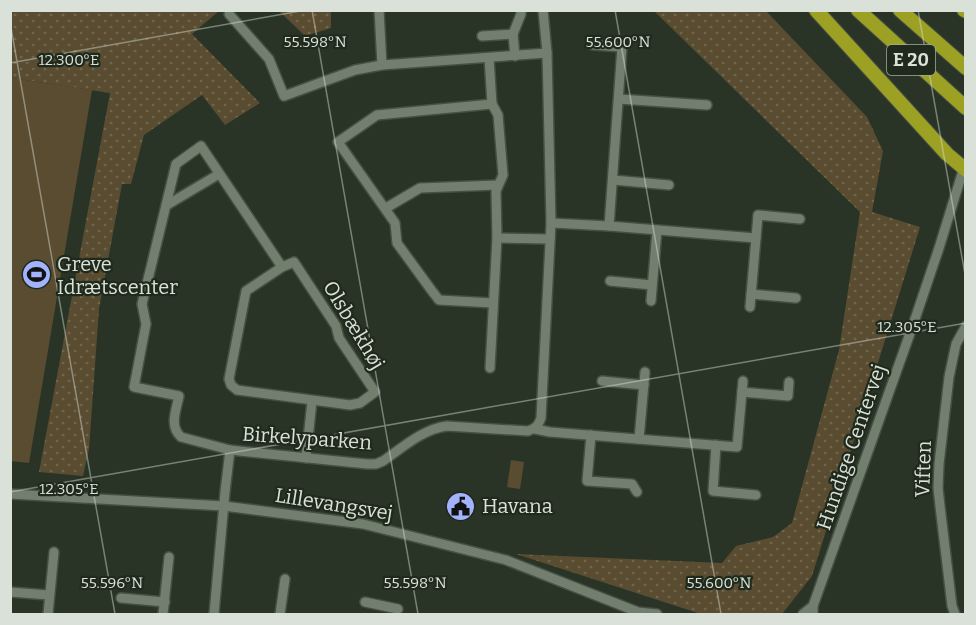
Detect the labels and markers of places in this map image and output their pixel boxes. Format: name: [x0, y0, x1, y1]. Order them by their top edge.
place label: Greve Idrætscenter: [57, 252, 178, 299]
sports icon: Greve Idrætscenter: [20, 259, 52, 291]
public building icon: Havana: [445, 490, 477, 522]
place label: Havana: [482, 494, 553, 518]

